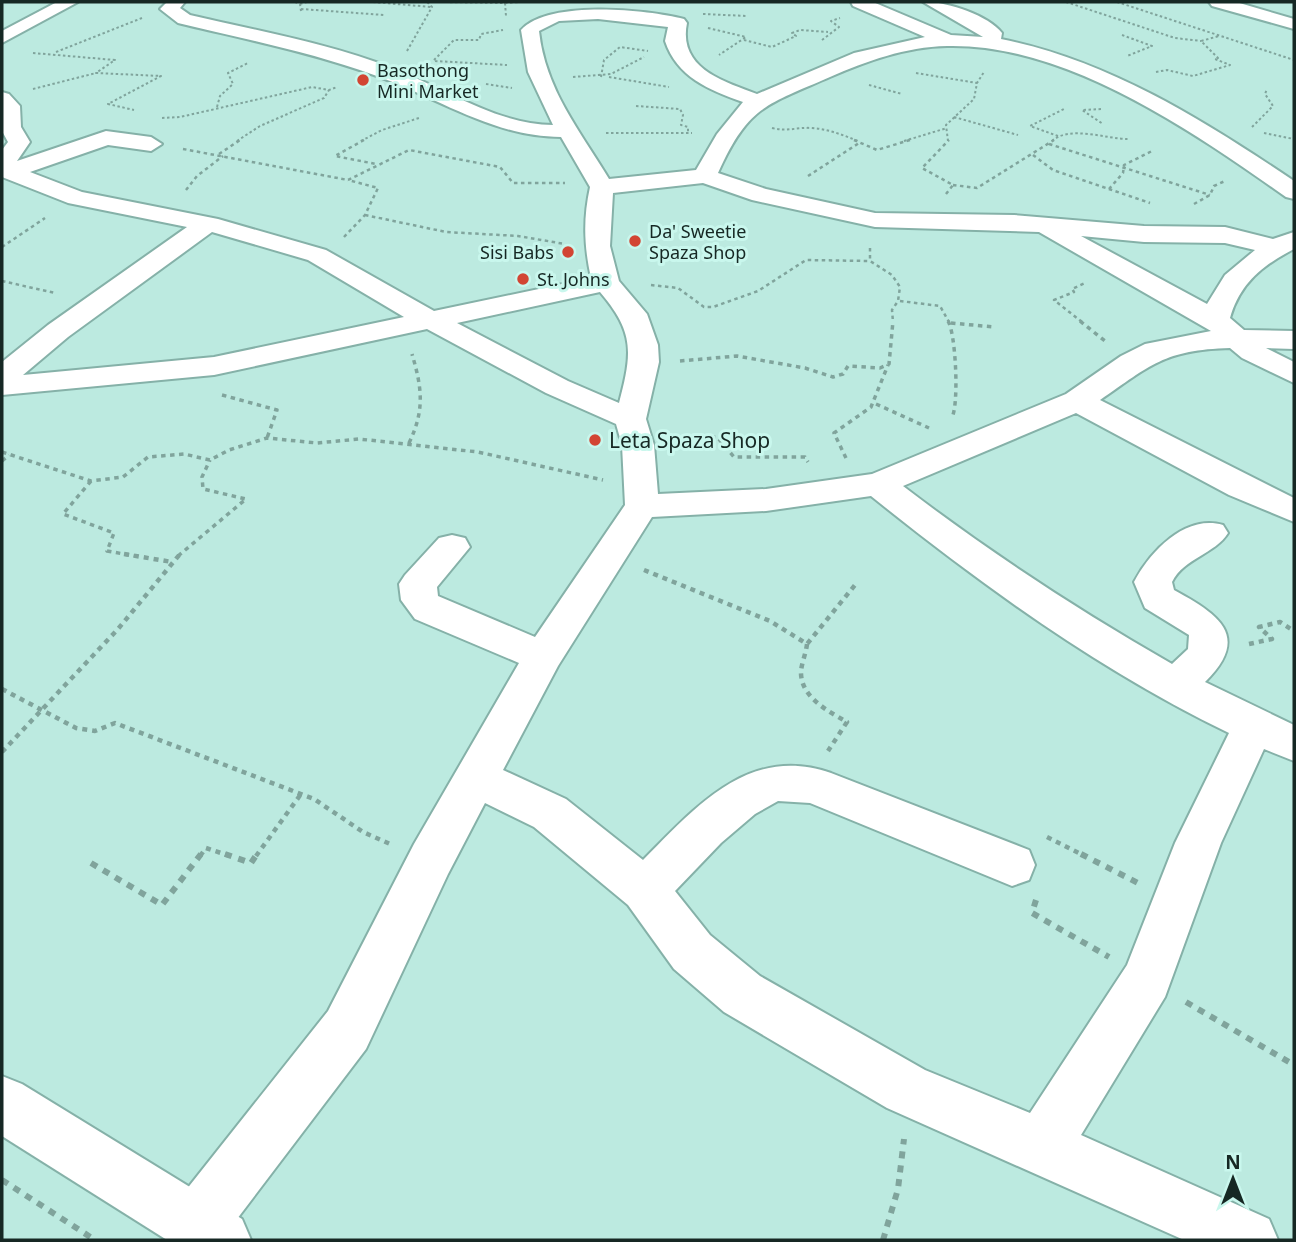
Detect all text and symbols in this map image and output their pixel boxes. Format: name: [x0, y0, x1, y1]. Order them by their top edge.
place label: Basothong Mini Market: [377, 58, 479, 103]
marker: Basothong Mini Market: [355, 72, 371, 88]
place label: Da' Sweetie Spaza Shop: [649, 219, 746, 264]
marker: Da' Sweetie Spaza Shop: [627, 233, 643, 249]
place label: Sisi Babs: [480, 240, 554, 264]
marker: Sisi Babs: [560, 244, 576, 260]
place label: St. Johns: [537, 267, 610, 291]
marker: St. Johns: [515, 271, 531, 287]
place label: Leta Spaza Shop: [609, 426, 770, 454]
marker: Leta Spaza Shop: [587, 432, 603, 448]
north arrow: [1198, 1144, 1268, 1214]
text: N: [1225, 1149, 1241, 1175]

